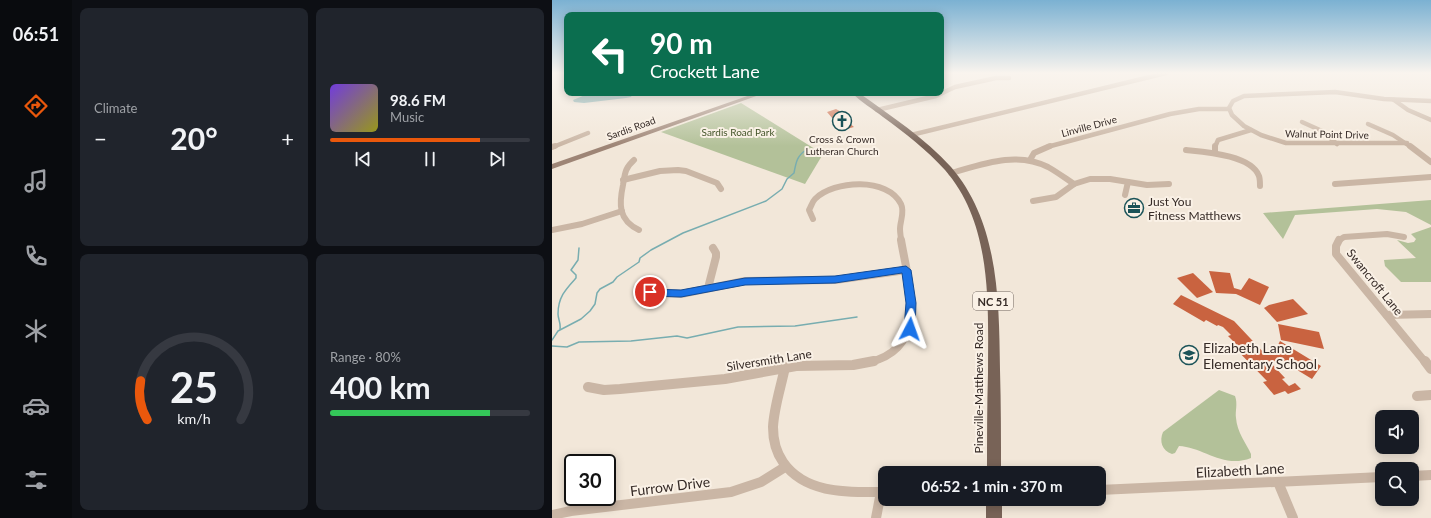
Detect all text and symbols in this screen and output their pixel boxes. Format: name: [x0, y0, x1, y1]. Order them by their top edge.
text: 06:51: [13, 23, 59, 45]
text: 90 m: [650, 26, 713, 60]
icon: left: [584, 28, 636, 80]
text: Crockett Lane: [650, 60, 760, 82]
text: 98.6 FM: [390, 91, 446, 109]
icon: directions: [22, 92, 50, 120]
text: Climate: [94, 100, 137, 116]
text: Music: [390, 109, 424, 125]
church icon: Cross & Crown Lutheran Church: [831, 110, 853, 132]
street label: Linville Drive: [1060, 113, 1118, 139]
street label: Sardis Road: [605, 114, 657, 142]
text: 20°: [170, 120, 218, 156]
text: −: [94, 125, 107, 152]
text: +: [281, 125, 294, 152]
park label: Sardis Road Park: [702, 126, 775, 138]
street label: Walnut Point Drive: [1285, 127, 1369, 141]
place label: Cross & Crown Lutheran Church: [805, 133, 879, 157]
icon: previous: [352, 148, 374, 170]
icon: pause: [419, 148, 441, 170]
icon: next: [486, 148, 508, 170]
icon: music: [22, 167, 50, 195]
place label: Just You Fitness Matthews: [1148, 194, 1241, 223]
office icon: Just You Fitness Matthews: [1123, 197, 1145, 219]
icon: phone: [22, 242, 50, 270]
street label: Swancroft Lane: [1344, 246, 1406, 318]
pin: [633, 275, 667, 309]
icon: arrive: [639, 281, 661, 303]
road number: NC 51: [973, 292, 1013, 310]
position arrow: [889, 308, 931, 350]
icon: climate: [22, 317, 50, 345]
street label: Pineville-Matthews Road: [971, 323, 986, 453]
place label: Elizabeth Lane Elementary School: [1203, 339, 1317, 372]
school or university icon: Elizabeth Lane Elementary School: [1178, 344, 1200, 366]
street label: Silversmith Lane: [725, 346, 813, 374]
text: Range · 80%: [330, 349, 401, 365]
text: 25: [170, 362, 218, 412]
text: 400 km: [330, 369, 431, 405]
icon: car: [22, 392, 50, 420]
text: km/h: [177, 410, 211, 427]
map controls: [1375, 410, 1419, 506]
button: sound: [1375, 410, 1419, 454]
speed limit sign: 30: [564, 454, 616, 506]
street label: Elizabeth Lane: [1195, 459, 1285, 481]
button: search: [1375, 462, 1419, 506]
icon: filters: [22, 466, 50, 494]
street label: Furrow Drive: [629, 473, 711, 499]
text: 06:52 · 1 min · 370 m: [922, 477, 1062, 495]

